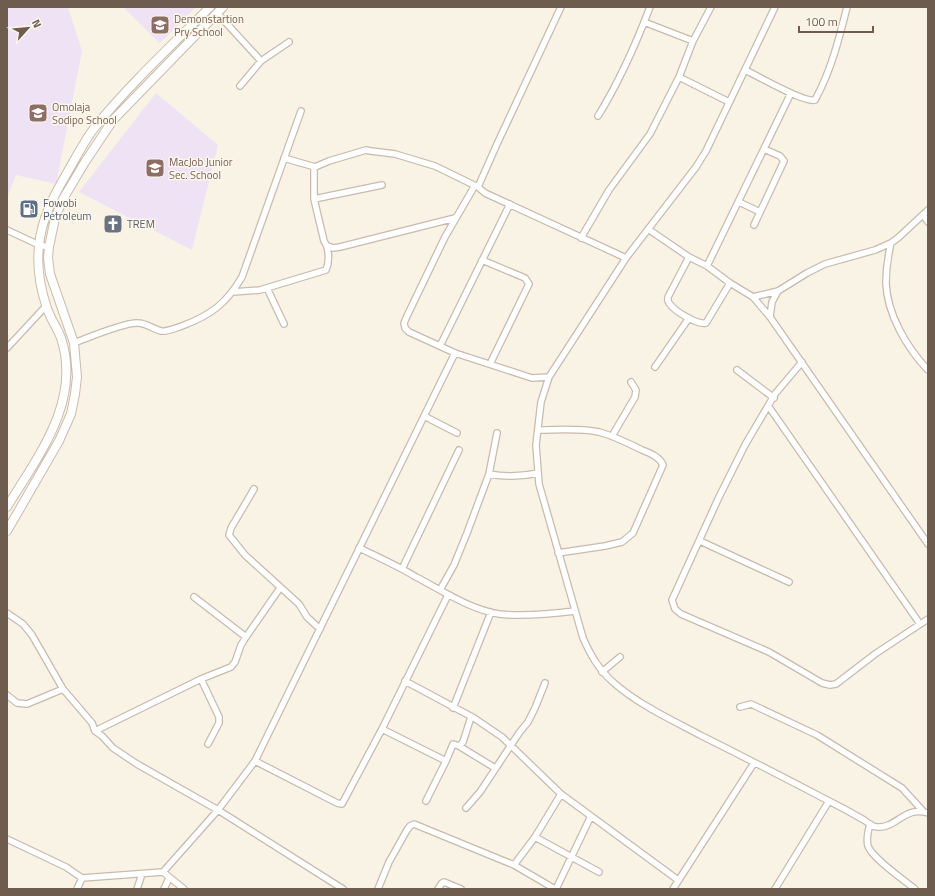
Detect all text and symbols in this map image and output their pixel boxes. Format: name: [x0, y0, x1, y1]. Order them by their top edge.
north arrow: [8, 8, 48, 48]
scale bar: [799, 8, 873, 34]
place label: Demonstartion Pry School: [174, 11, 244, 40]
text: 100 m: [805, 12, 838, 31]
school or university icon: Demonstartion Pry School: [149, 14, 171, 36]
text: N: [28, 16, 46, 30]
place label: Omolaja Sodipo School: [52, 99, 117, 128]
school or university icon: Omolaja Sodipo School: [27, 102, 49, 124]
place label: MacJob Junior Sec. School: [169, 154, 233, 183]
school or university icon: MacJob Junior Sec. School: [144, 157, 166, 179]
place label: Fowobi Petroleum: [43, 195, 92, 224]
fuel station icon: Fowobi Petroleum: [18, 198, 40, 220]
church icon: TREM: [102, 213, 124, 235]
place label: TREM: [127, 216, 155, 232]

